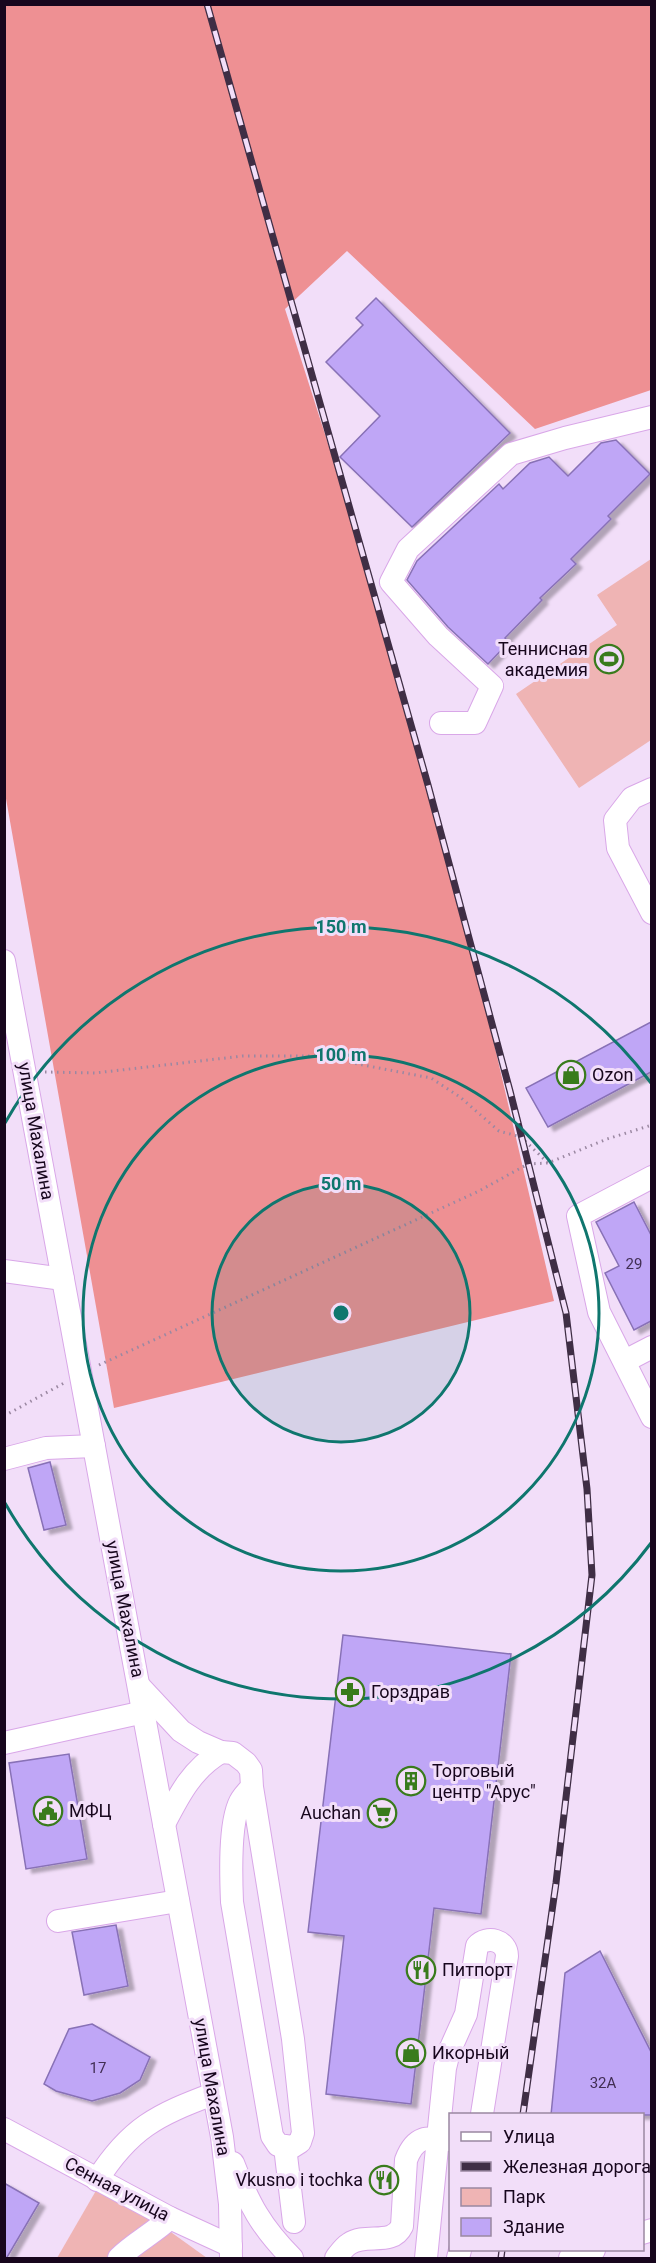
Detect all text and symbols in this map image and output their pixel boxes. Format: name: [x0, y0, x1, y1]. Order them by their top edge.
place label: Теннисная академия: [498, 638, 588, 680]
sports icon: Теннисная академия: [593, 643, 625, 675]
text: 150 m: [315, 916, 367, 937]
text: 100 m: [315, 1044, 367, 1065]
shop icon: Ozon: [555, 1059, 587, 1091]
street label: улица Махалина: [14, 1061, 59, 1201]
place label: Ozon: [592, 1064, 633, 1085]
text: 50 m: [321, 1173, 361, 1194]
house number: 29: [626, 1255, 642, 1273]
centre of rings: [331, 1303, 351, 1323]
street label: улица Махалина: [102, 1539, 149, 1679]
pharmacy icon: Горздрав: [334, 1676, 366, 1708]
place label: Горздрав: [371, 1681, 450, 1702]
place label: Торговый центр "Арус": [432, 1760, 536, 1802]
building icon: Торговый центр "Арус": [395, 1765, 427, 1797]
public building icon: МФЦ: [32, 1795, 64, 1827]
supermarket icon: Auchan: [366, 1797, 398, 1829]
place label: МФЦ: [69, 1800, 112, 1821]
place label: Auchan: [300, 1802, 361, 1823]
restaurant icon: Питпорт: [405, 1954, 437, 1986]
place label: Питпорт: [442, 1959, 513, 1980]
street label: улица Махалина: [190, 2017, 235, 2157]
shop icon: Икорный: [395, 2037, 427, 2069]
place label: Икорный: [432, 2042, 510, 2063]
house number: 17: [90, 2059, 106, 2077]
house number: 32А: [590, 2074, 617, 2092]
legend: [449, 2113, 644, 2251]
text: Улица: [503, 2126, 555, 2147]
street label: Сенная улица: [61, 2152, 173, 2225]
text: Железная дорога: [503, 2156, 651, 2177]
restaurant icon: Vkusno i tochka: [368, 2164, 400, 2196]
place label: Vkusno i tochka: [235, 2169, 363, 2190]
text: Парк: [503, 2186, 546, 2207]
text: Здание: [503, 2216, 565, 2237]

